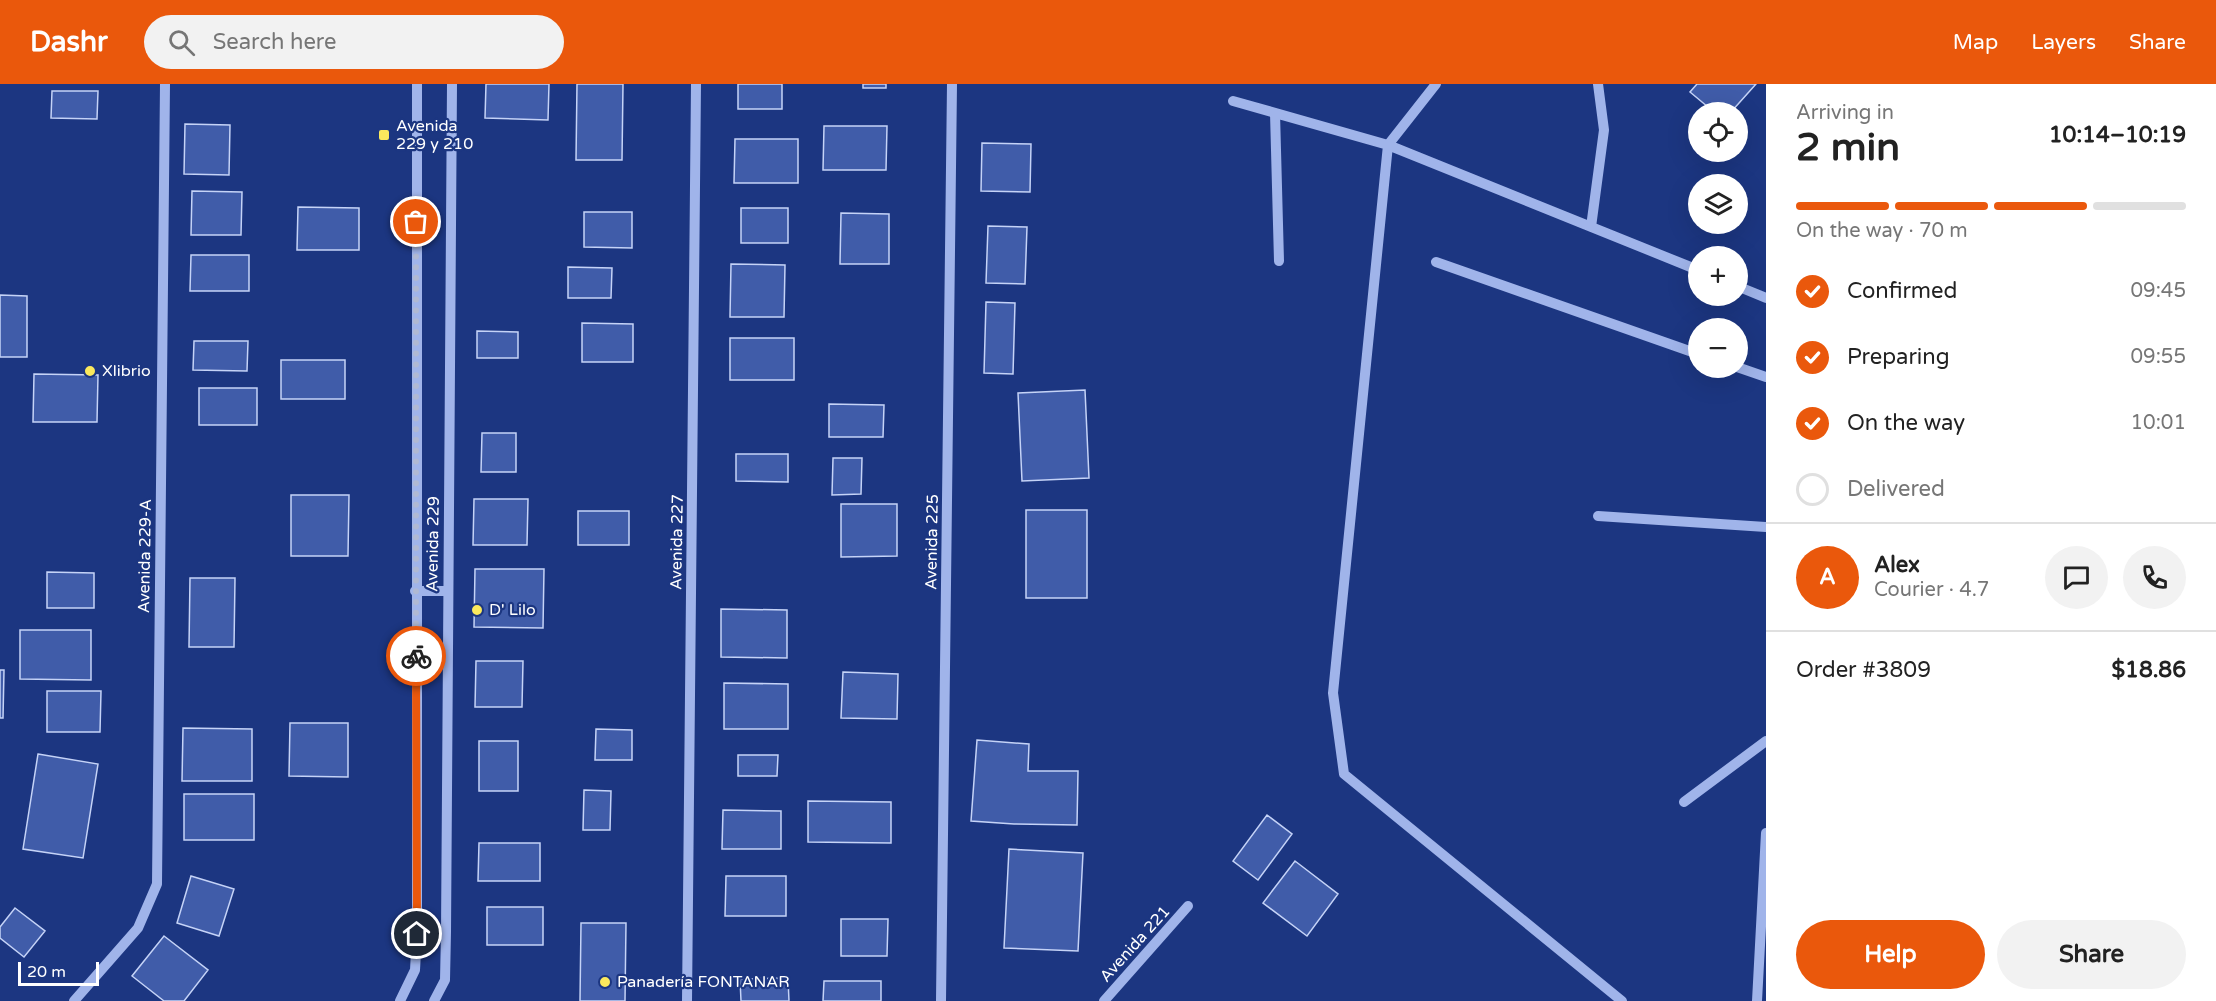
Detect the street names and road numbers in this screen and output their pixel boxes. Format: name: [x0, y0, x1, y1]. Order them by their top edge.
street label: Avenida 227: [666, 494, 688, 590]
street label: Avenida 225: [921, 494, 943, 590]
street label: Avenida 229: [422, 496, 444, 592]
street label: Avenida 229-A: [134, 499, 156, 613]
street label: Avenida 221: [1095, 902, 1175, 986]

